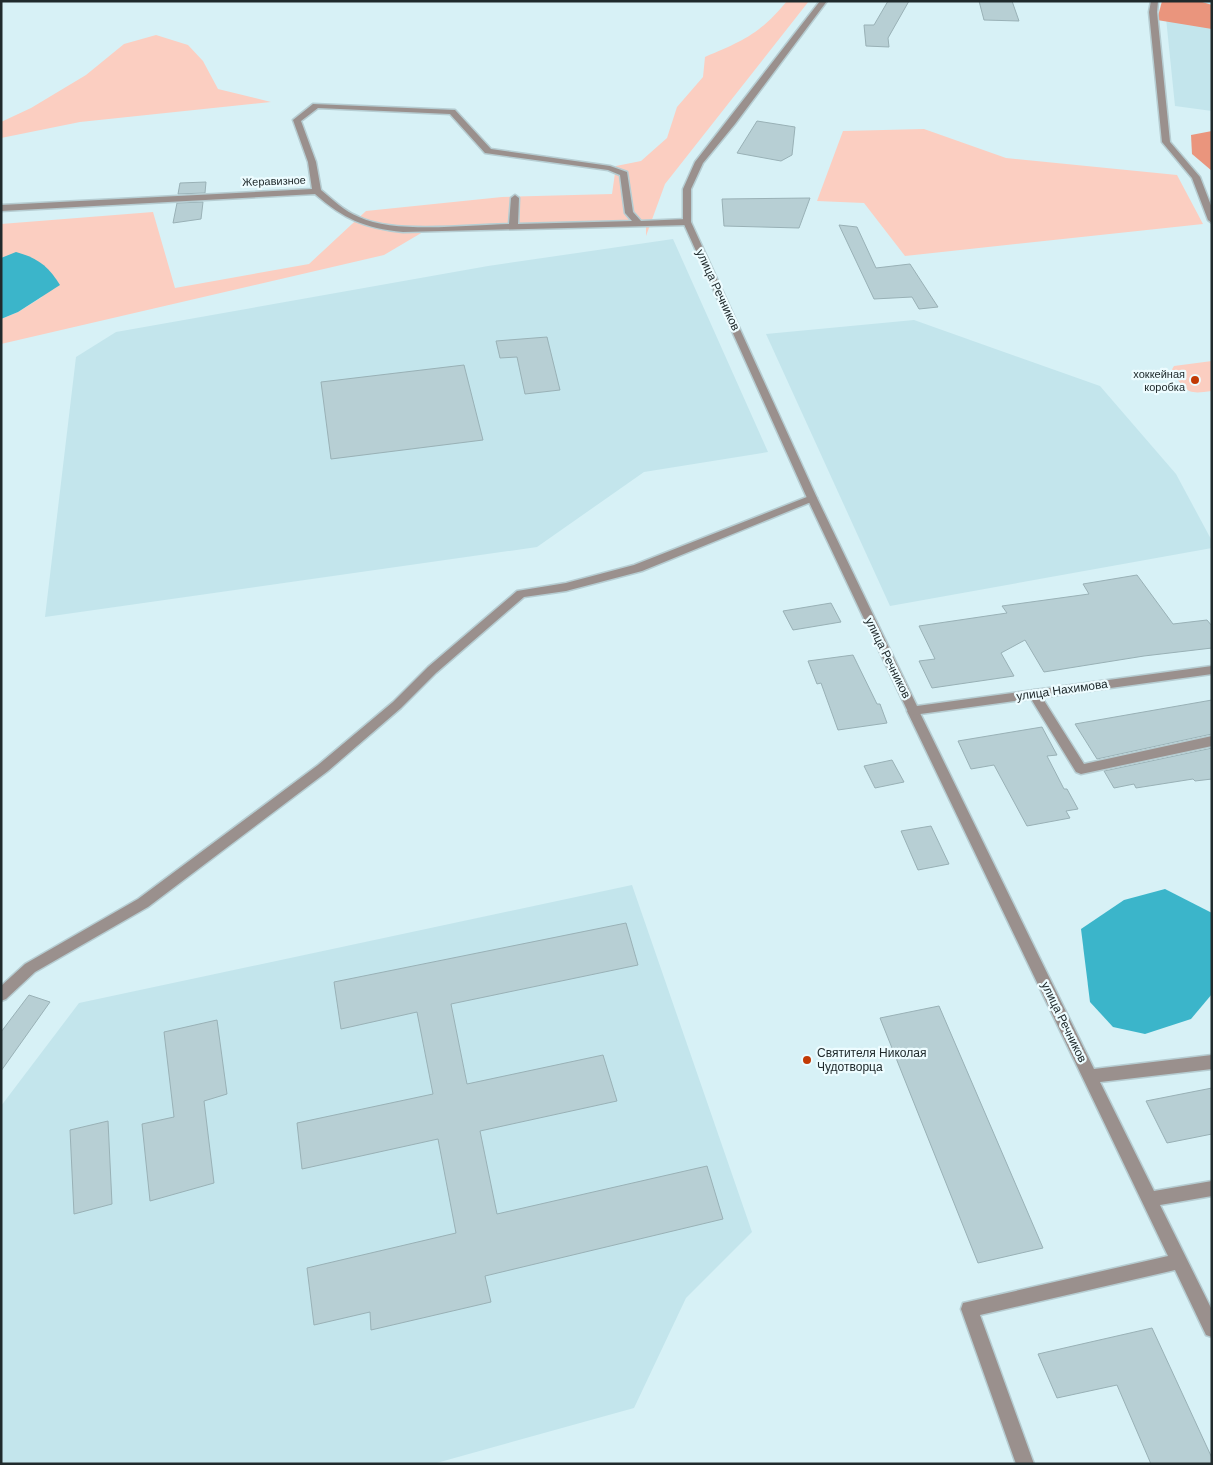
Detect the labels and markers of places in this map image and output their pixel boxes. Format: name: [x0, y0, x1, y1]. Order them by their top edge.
place label: хоккейная коробка: [1133, 368, 1186, 393]
marker: хоккейная коробка: [1189, 374, 1201, 386]
place label: Святителя Николая Чудотворца: [817, 1046, 926, 1074]
marker: Святителя Николая Чудотворца: [801, 1054, 813, 1066]

